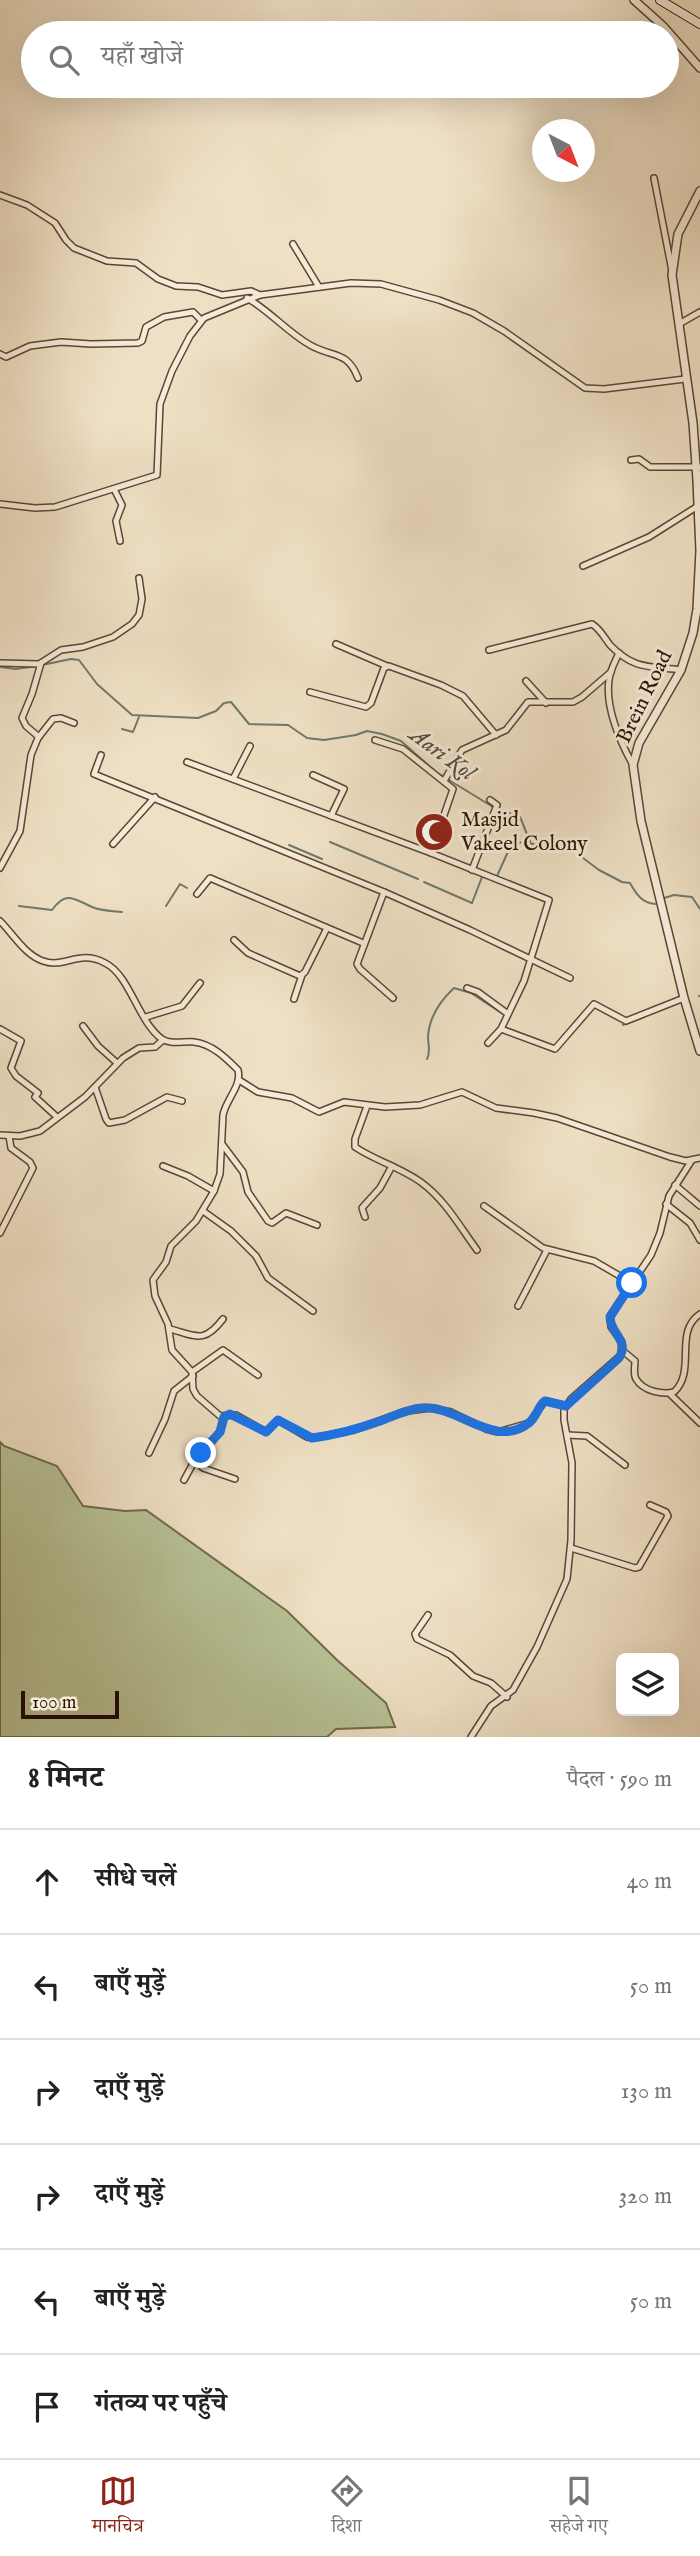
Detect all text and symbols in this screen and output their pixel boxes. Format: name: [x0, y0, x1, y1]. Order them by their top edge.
search box: [21, 21, 679, 98]
text: यहाँ खोजें: [101, 40, 183, 73]
icon: search: [45, 41, 83, 79]
north arrow: [532, 119, 595, 182]
street label: Brein Road: [611, 645, 679, 748]
water label: Aari Kol: [402, 719, 482, 788]
place label: Masjid Vakeel Colony: [460, 807, 588, 858]
mosque icon: Masjid Vakeel Colony: [413, 811, 455, 853]
route start: [616, 1267, 647, 1298]
route end: [185, 1437, 216, 1468]
map controls: [616, 1653, 679, 1716]
button: layers: [616, 1653, 679, 1716]
scale bar: [21, 1688, 119, 1720]
text: 100 m: [32, 1691, 76, 1715]
text: 8 मिनट: [28, 1760, 103, 1798]
text: पैदल · 590 m: [567, 1765, 672, 1794]
text: सीधे चलें: [95, 1862, 176, 1895]
icon: ahead: [28, 1863, 66, 1901]
text: 40 m: [627, 1867, 672, 1896]
text: बाएँ मुड़ें: [95, 1967, 165, 2000]
icon: left: [28, 1968, 66, 2006]
text: 50 m: [630, 1972, 672, 2001]
text: दाएँ मुड़ें: [95, 2072, 164, 2105]
icon: right: [28, 2073, 66, 2111]
text: 130 m: [621, 2077, 672, 2106]
text: दाएँ मुड़ें: [95, 2177, 164, 2210]
icon: right: [28, 2178, 66, 2216]
text: 320 m: [619, 2182, 672, 2211]
text: बाएँ मुड़ें: [95, 2282, 165, 2315]
icon: left: [28, 2283, 66, 2321]
text: 50 m: [630, 2287, 672, 2316]
text: गंतव्य पर पहुँचे: [95, 2387, 227, 2420]
icon: arrive: [28, 2388, 66, 2426]
tab: मानचित्र: [92, 2472, 144, 2544]
tab: दिशा: [328, 2472, 366, 2544]
tab: सहेजे गए: [550, 2472, 608, 2544]

